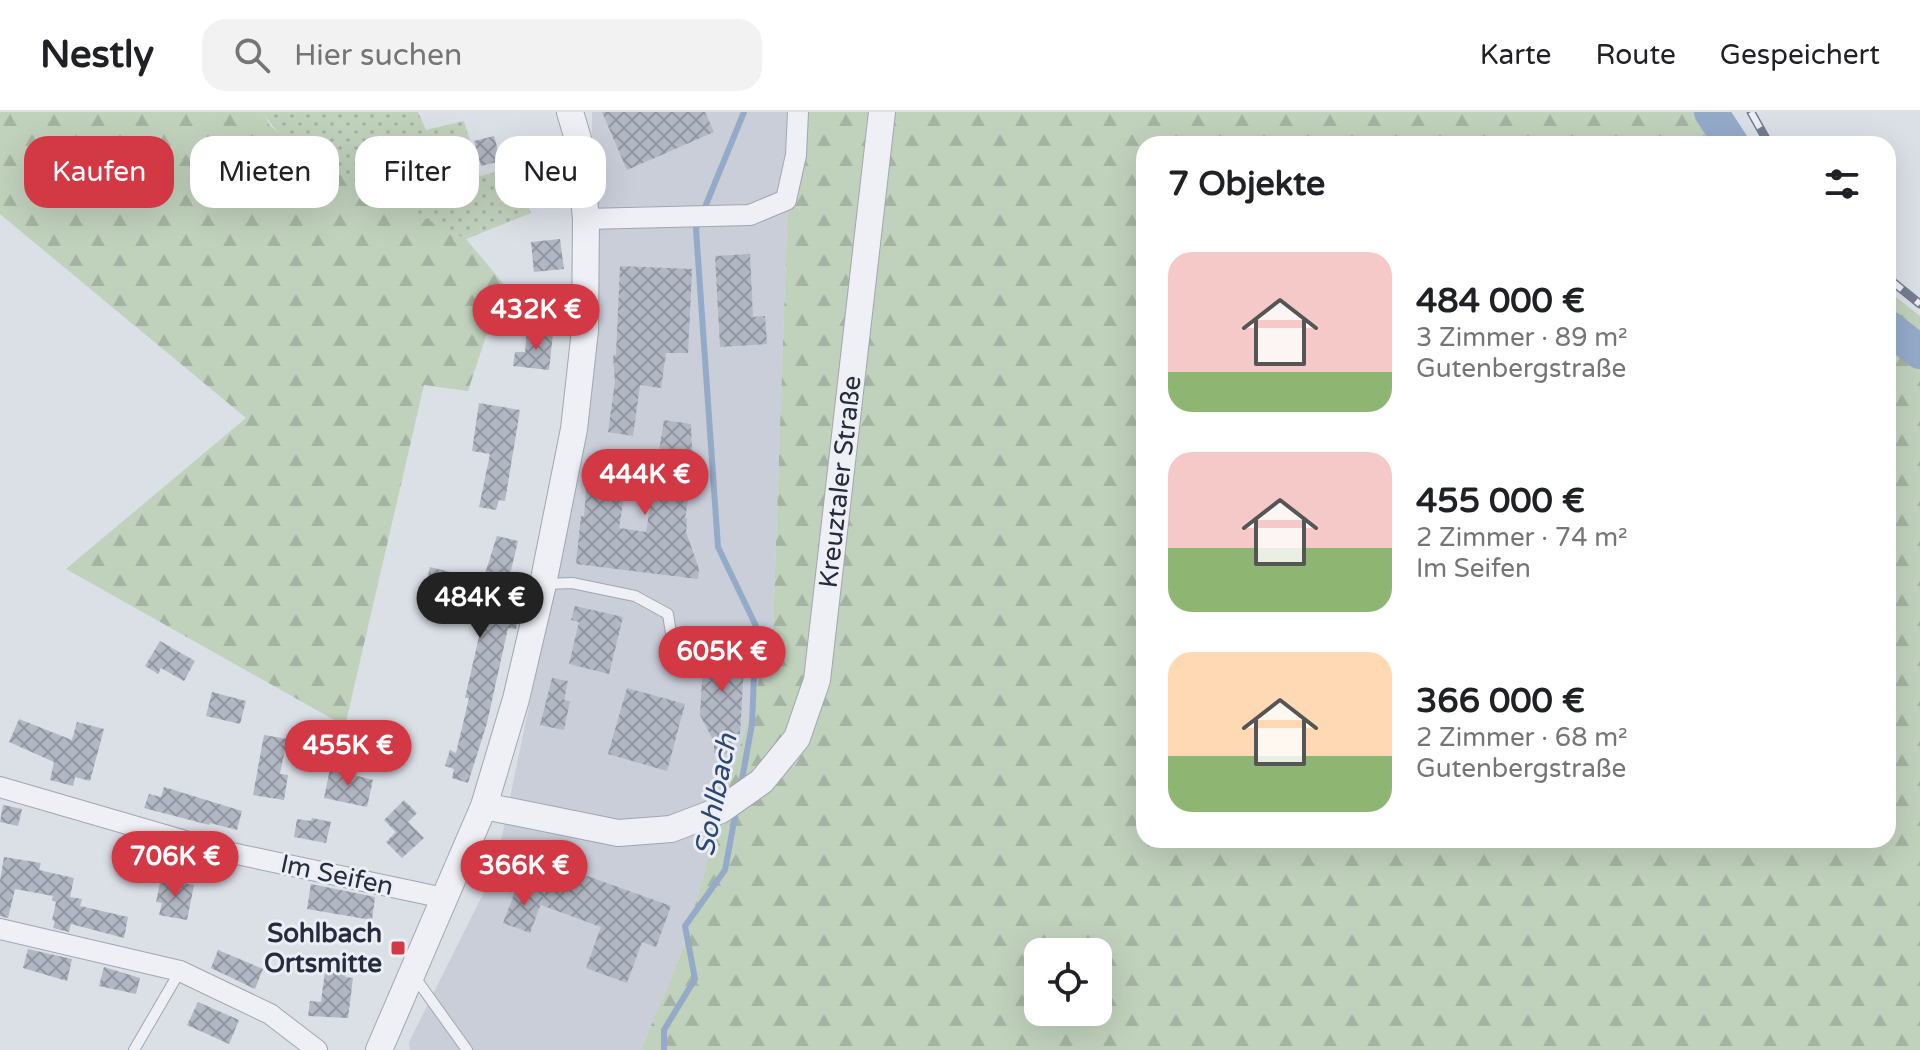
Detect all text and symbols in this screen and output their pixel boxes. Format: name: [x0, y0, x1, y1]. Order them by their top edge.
search box: [202, 19, 762, 91]
text: Nestly: [40, 32, 154, 78]
icon: search: [230, 33, 274, 77]
text: Hier suchen: [294, 37, 462, 74]
text: Karte: [1480, 38, 1551, 72]
text: Route: [1595, 38, 1676, 72]
text: Gespeichert: [1720, 38, 1880, 72]
chip: Kaufen: [24, 136, 174, 208]
chip: Mieten: [190, 136, 339, 208]
chip: Filter: [355, 136, 479, 208]
chip: Neu: [495, 136, 606, 208]
icon: filters: [1820, 162, 1864, 206]
text: 7 Objekte: [1168, 164, 1325, 205]
text: 484 000 €: [1416, 281, 1585, 322]
pin: 432K €: [471, 284, 601, 352]
icon: home: [1232, 284, 1328, 380]
text: 432K €: [491, 294, 581, 325]
text: 3 Zimmer · 89 m²: [1416, 322, 1628, 353]
text: Gutenbergstraße: [1416, 353, 1626, 384]
street label: Kreuztaler Straße: [812, 374, 867, 589]
pin: 444K €: [580, 449, 710, 517]
text: 444K €: [600, 459, 690, 490]
text: 455 000 €: [1416, 481, 1585, 522]
icon: home: [1232, 484, 1328, 580]
text: 2 Zimmer · 74 m²: [1416, 522, 1628, 553]
text: Im Seifen: [1416, 553, 1531, 584]
pin: 484K €: [415, 572, 545, 640]
text: 484K €: [435, 582, 525, 613]
pin: 605K €: [657, 626, 787, 694]
text: 605K €: [677, 636, 767, 667]
text: 366 000 €: [1416, 681, 1585, 722]
icon: home: [1232, 684, 1328, 780]
pin: 455K €: [283, 720, 413, 788]
text: 2 Zimmer · 68 m²: [1416, 722, 1628, 753]
text: 455K €: [303, 730, 393, 761]
water label: Sohlbach: [688, 730, 745, 859]
text: Gutenbergstraße: [1416, 753, 1626, 784]
pin: 706K €: [110, 831, 240, 899]
pin: 366K €: [459, 840, 589, 908]
text: 706K €: [130, 841, 220, 872]
street label: Im Seifen: [278, 848, 396, 902]
text: 366K €: [479, 850, 569, 881]
place label: Sohlbach Ortsmitte: [264, 918, 382, 979]
map controls: [1024, 938, 1112, 1026]
button: locate: [1024, 938, 1112, 1026]
marker: Sohlbach Ortsmitte: [389, 939, 407, 957]

